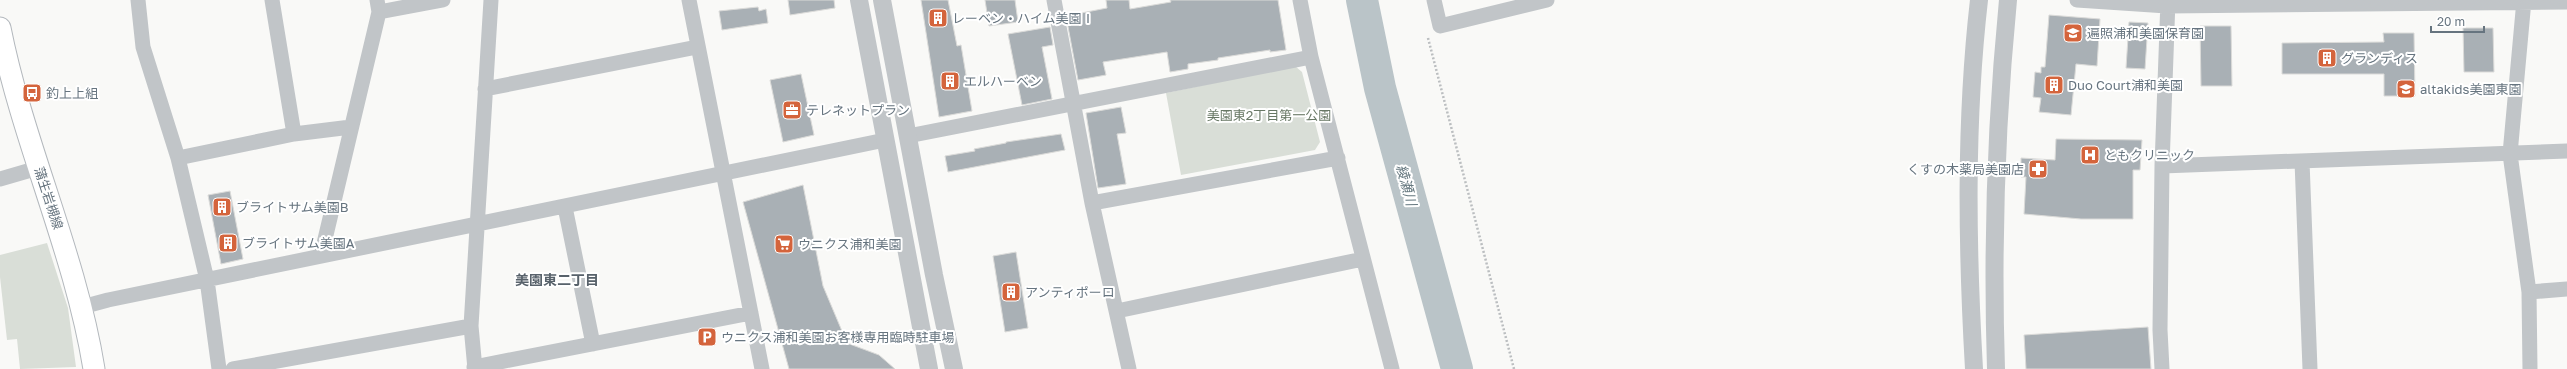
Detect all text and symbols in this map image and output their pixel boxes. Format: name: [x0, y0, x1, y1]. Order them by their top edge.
building icon: レーベン・ハイム美園Ⅰ: [927, 7, 949, 29]
scale bar: [2431, 8, 2484, 34]
place label: レーベン・ハイム美園Ⅰ: [952, 10, 1094, 26]
text: 20 m: [2437, 14, 2465, 29]
school or university icon: 遍照浦和美園保育園: [2062, 22, 2084, 44]
place label: 遍照浦和美園保育園: [2087, 25, 2204, 41]
building icon: グランディス: [2316, 47, 2338, 69]
place label: グランディス: [2341, 50, 2418, 66]
building icon: エルハーベン: [939, 70, 961, 92]
place label: エルハーベン: [964, 73, 1042, 89]
building icon: Duo Court浦和美園: [2043, 74, 2065, 96]
place label: Duo Court浦和美園: [2068, 77, 2183, 93]
school or university icon: altakids美園東園: [2395, 78, 2417, 100]
place label: altakids美園東園: [2420, 81, 2522, 97]
bus stop icon: 釣上上組: [21, 82, 43, 104]
place label: 釣上上組: [46, 85, 98, 101]
office icon: テレネットプラン: [781, 99, 803, 121]
place label: テレネットプラン: [806, 102, 910, 118]
park label: 美園東2丁目第一公園: [1207, 107, 1331, 123]
hospital icon: ともクリニック: [2079, 144, 2101, 166]
place label: ともクリニック: [2104, 147, 2195, 163]
pharmacy icon: くすの木薬局美園店: [2027, 158, 2049, 180]
place label: くすの木薬局美園店: [1907, 161, 2024, 177]
water label: 綾瀬川: [1393, 163, 1421, 209]
street label: 蒲生岩槻線: [31, 165, 67, 231]
building icon: ブライトサム美園B: [211, 196, 233, 218]
place label: ブライトサム美園B: [236, 199, 349, 215]
building icon: ブライトサム美園A: [217, 232, 239, 254]
supermarket icon: ウニクス浦和美園: [773, 233, 795, 255]
place label: ブライトサム美園A: [242, 235, 355, 251]
place label: ウニクス浦和美園: [798, 236, 902, 252]
district label: 美園東二丁目: [515, 271, 599, 288]
building icon: アンティポーロ: [1000, 281, 1022, 303]
place label: アンティポーロ: [1025, 284, 1115, 300]
parking icon: ウニクス浦和美園お客様専用臨時駐車場: [696, 326, 718, 348]
place label: ウニクス浦和美園お客様専用臨時駐車場: [721, 329, 955, 345]

